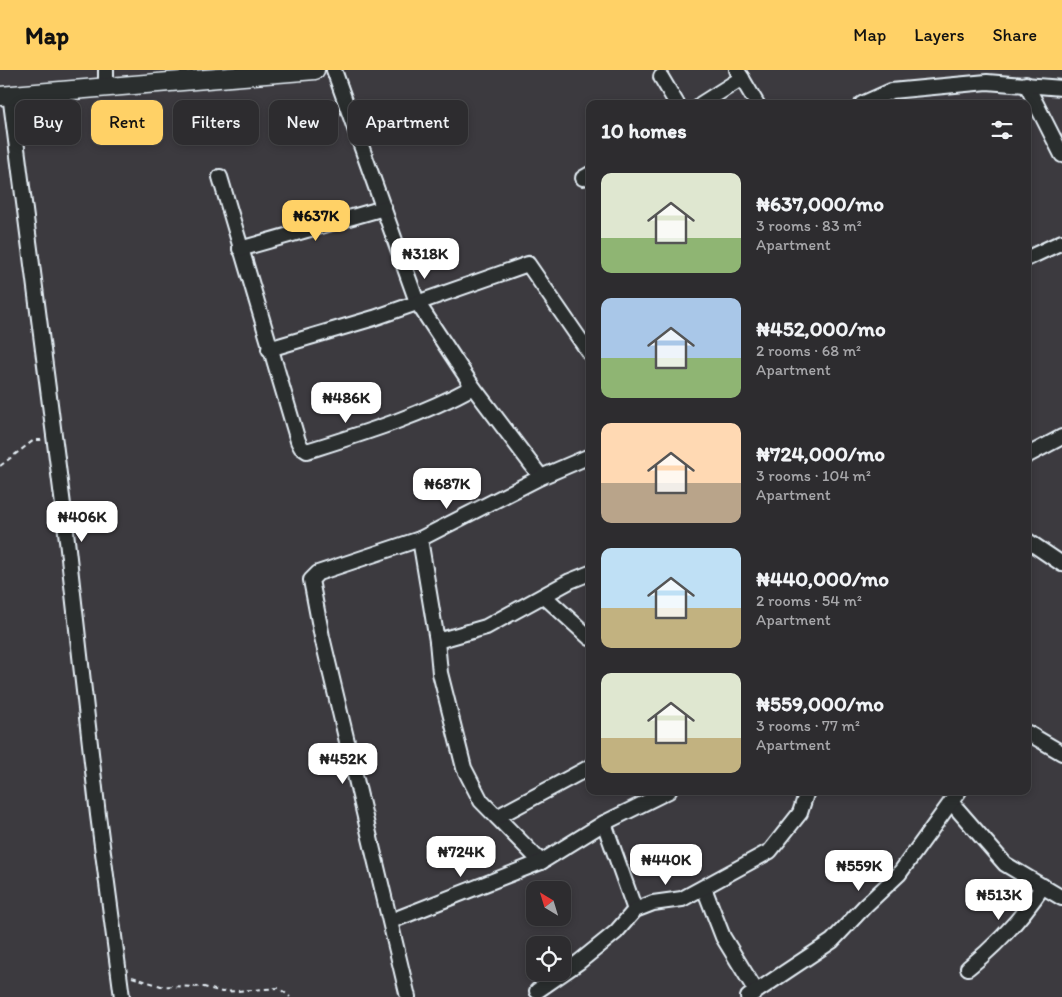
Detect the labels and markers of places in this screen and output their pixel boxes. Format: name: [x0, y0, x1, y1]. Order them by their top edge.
pin: ₦637K: [281, 200, 351, 242]
pin: ₦318K: [390, 238, 460, 280]
pin: ₦486K: [311, 382, 381, 424]
pin: ₦687K: [412, 468, 482, 510]
pin: ₦406K: [47, 500, 117, 543]
pin: ₦452K: [308, 742, 378, 785]
pin: ₦724K: [426, 836, 496, 878]
pin: ₦440K: [631, 844, 701, 886]
pin: ₦559K: [824, 850, 894, 892]
pin: ₦513K: [964, 878, 1034, 921]

